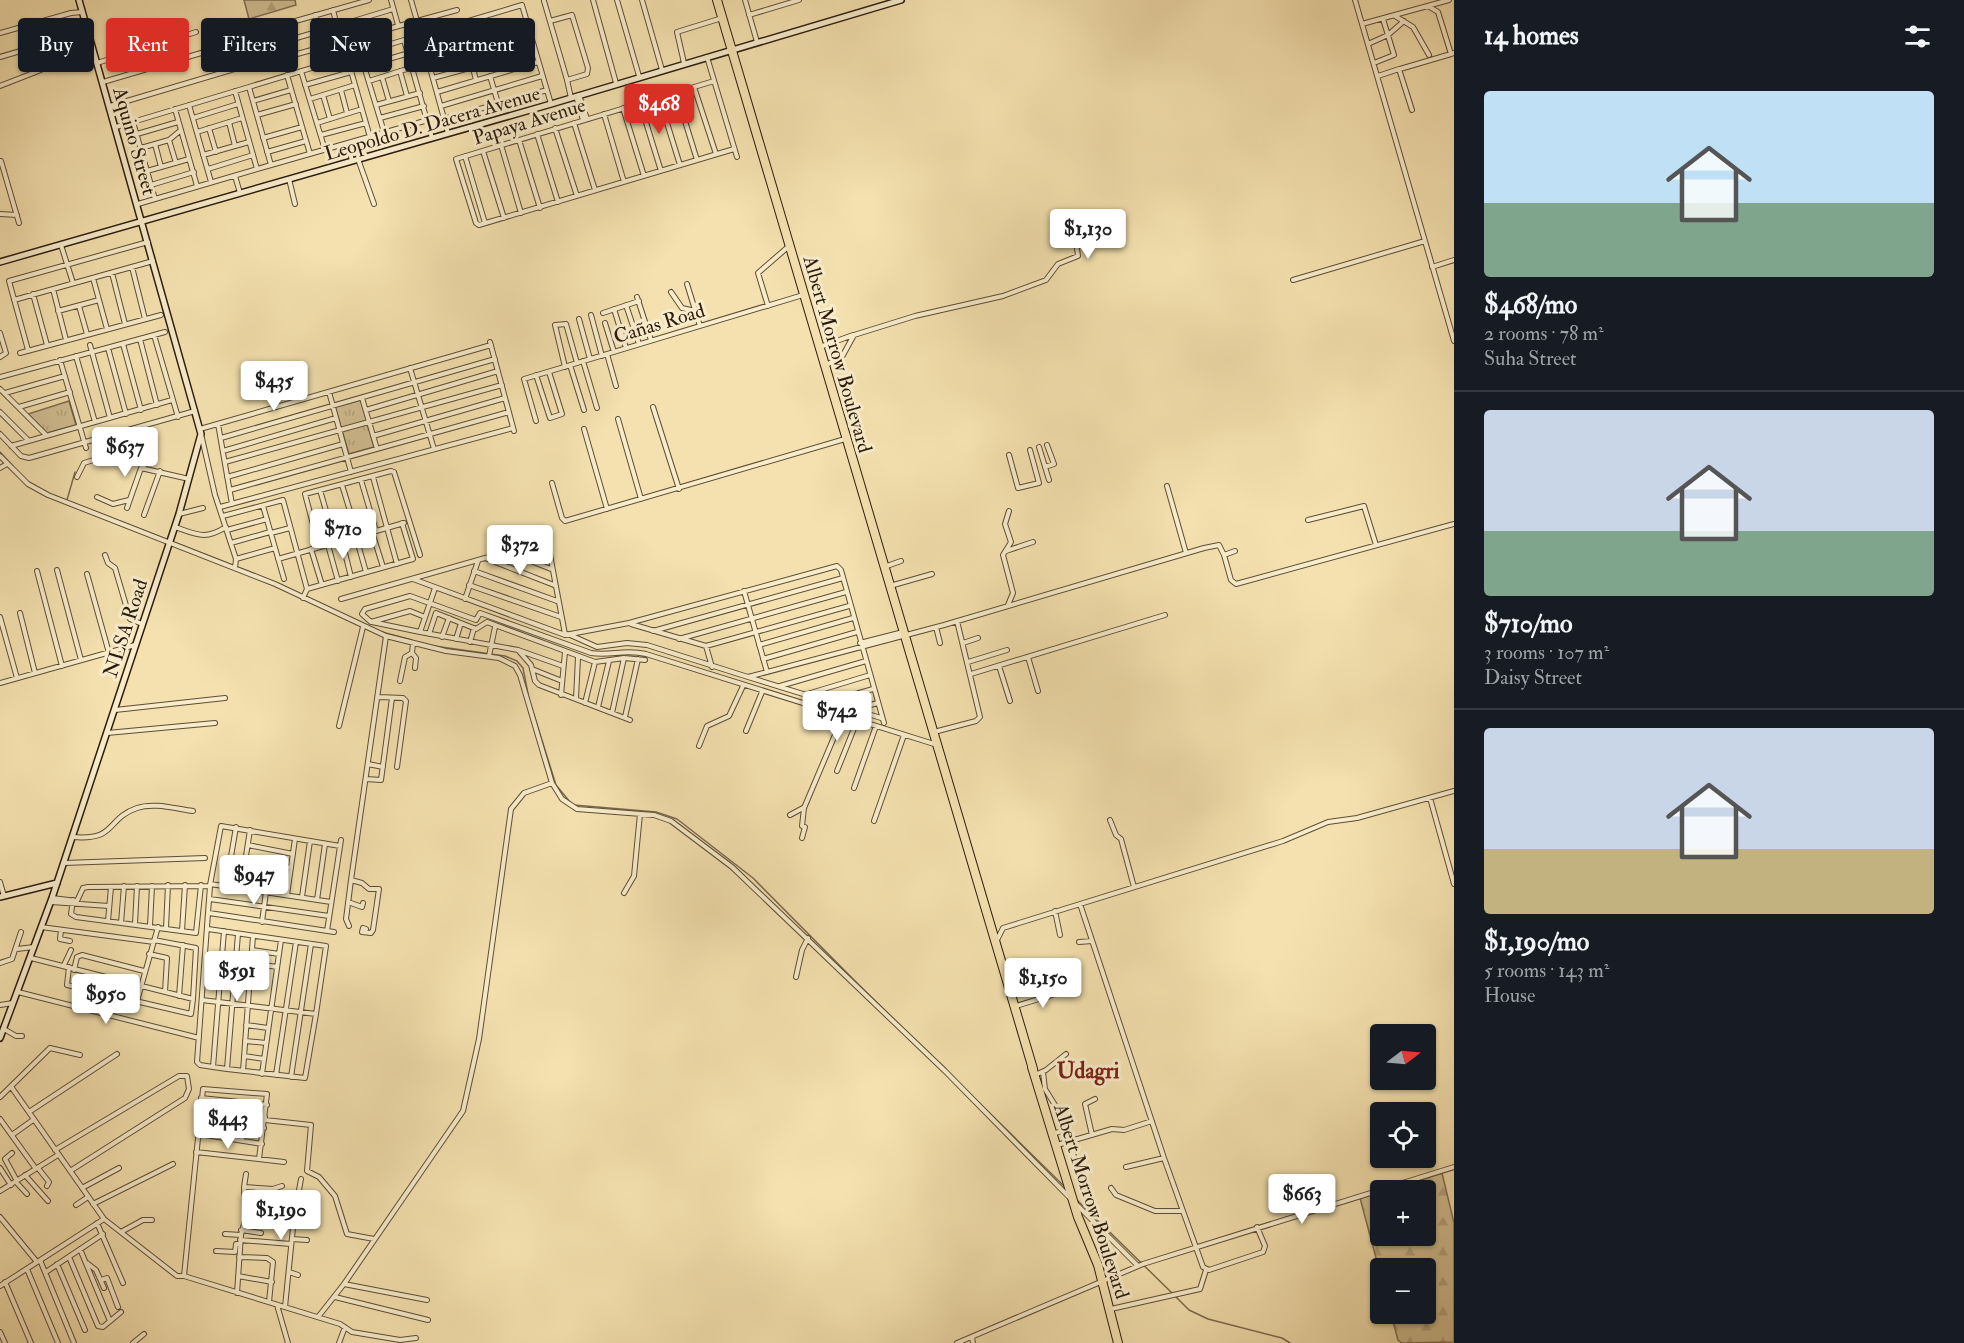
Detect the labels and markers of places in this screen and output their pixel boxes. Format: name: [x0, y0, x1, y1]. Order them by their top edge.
pin: $468: [623, 84, 695, 135]
pin: $1,130: [1039, 209, 1137, 260]
pin: $435: [238, 361, 310, 412]
pin: $637: [89, 427, 161, 478]
pin: $710: [307, 509, 379, 560]
pin: $372: [484, 525, 556, 576]
pin: $742: [801, 691, 873, 742]
pin: $947: [218, 855, 290, 906]
pin: $591: [201, 951, 273, 1002]
pin: $1,150: [994, 958, 1092, 1009]
pin: $950: [70, 974, 142, 1025]
pin: $443: [192, 1099, 264, 1150]
pin: $663: [1266, 1174, 1338, 1225]
pin: $1,190: [232, 1190, 330, 1241]

